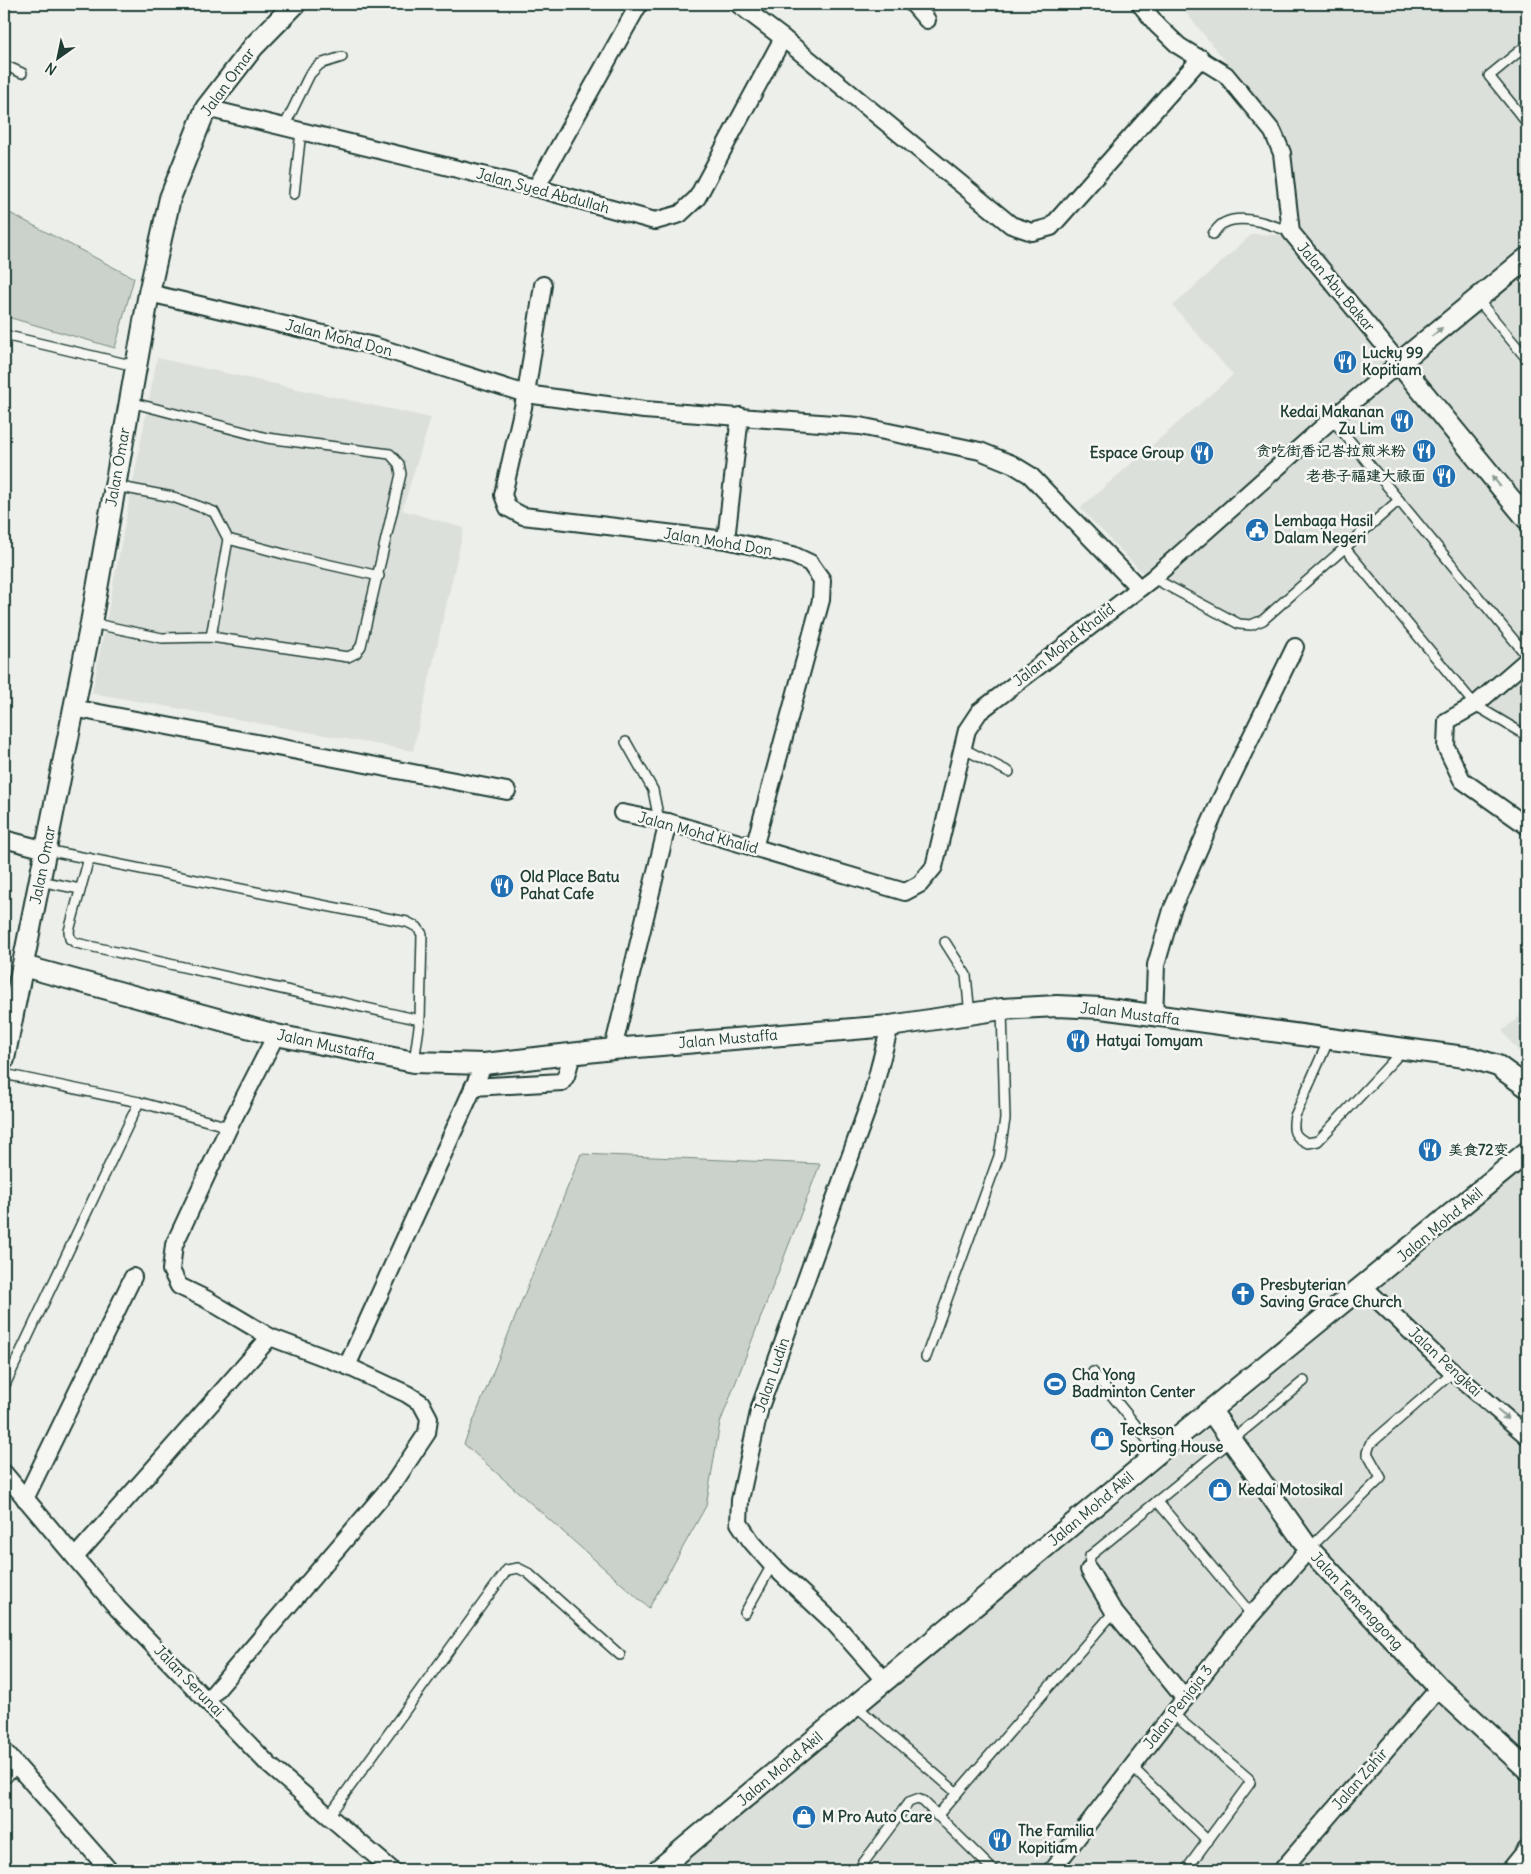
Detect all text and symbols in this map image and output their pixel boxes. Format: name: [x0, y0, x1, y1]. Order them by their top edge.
north arrow: [32, 32, 82, 82]
street label: Jalan Omar: [196, 44, 259, 120]
text: N: [42, 59, 60, 79]
street label: Jalan Syed Abdullah: [474, 164, 612, 218]
street label: Jalan Abu Bakar: [1293, 238, 1379, 335]
street label: Jalan Mohd Don: [284, 315, 395, 360]
one-way arrow: [1431, 327, 1443, 338]
place label: Lucky 99 Kopitiam: [1362, 343, 1423, 380]
restaurant icon: Lucky 99 Kopitiam: [1332, 349, 1358, 375]
place label: Kedai Makanan Zu Lim: [1280, 402, 1384, 438]
restaurant icon: Kedai Makanan Zu Lim: [1389, 408, 1415, 434]
street label: Jalan Omar: [101, 426, 134, 508]
restaurant icon: 贪吃街香记峇拉煎米粉: [1411, 438, 1437, 464]
restaurant icon: Espace Group: [1189, 440, 1215, 466]
place label: 贪吃街香记峇拉煎米粉: [1256, 441, 1406, 460]
place label: Espace Group: [1090, 443, 1184, 463]
restaurant icon: 老巷子福建大禄面: [1431, 463, 1457, 489]
place label: 老巷子福建大禄面: [1306, 466, 1426, 485]
one-way arrow: [1491, 475, 1502, 488]
place label: Lembaga Hasil Dalam Negeri: [1274, 511, 1373, 548]
public building icon: Lembaga Hasil Dalam Negeri: [1244, 517, 1270, 543]
street label: Jalan Mohd Don: [662, 524, 774, 560]
street label: Jalan Mohd Khalid: [1009, 599, 1118, 690]
street label: Jalan Mohd Khalid: [636, 807, 761, 858]
street label: Jalan Omar: [26, 824, 59, 906]
place label: Old Place Batu Pahat Cafe: [520, 867, 620, 903]
restaurant icon: Old Place Batu Pahat Cafe: [489, 873, 515, 899]
street label: Jalan Mustaffa: [1079, 998, 1181, 1029]
street label: Jalan Mustaffa: [275, 1025, 377, 1064]
street label: Jalan Mustaffa: [677, 1025, 779, 1052]
restaurant icon: Hatyai Tomyam: [1065, 1028, 1091, 1054]
place label: Hatyai Tomyam: [1096, 1031, 1203, 1051]
restaurant icon: 美食72变: [1417, 1137, 1443, 1163]
place label: 美食72变: [1448, 1140, 1509, 1159]
street label: Jalan Mohd Akil: [1393, 1183, 1486, 1266]
place label: Presbyterian Saving Grace Church: [1260, 1275, 1402, 1312]
church icon: Presbyterian Saving Grace Church: [1230, 1281, 1256, 1307]
street label: Jalan Pengkai: [1405, 1323, 1486, 1400]
street label: Jalan Ludin: [750, 1335, 793, 1415]
place label: Cha Yong Badminton Center: [1072, 1365, 1196, 1401]
sports icon: Cha Yong Badminton Center: [1042, 1371, 1068, 1397]
one-way arrow: [1496, 1409, 1508, 1421]
place label: Teckson Sporting House: [1120, 1420, 1223, 1457]
shop icon: Teckson Sporting House: [1089, 1426, 1115, 1452]
street label: Jalan Mohd Akil: [1044, 1467, 1137, 1550]
shop icon: Kedai Motosikal: [1207, 1477, 1233, 1503]
place label: Kedai Motosikal: [1238, 1480, 1343, 1499]
street label: Jalan Temenggong: [1307, 1548, 1408, 1654]
street label: Jalan Serunai: [150, 1641, 228, 1720]
street label: Jalan Penjaja 3: [1139, 1661, 1216, 1753]
street label: Jalan Mohd Akil: [733, 1727, 826, 1810]
street label: Jalan Zahir: [1328, 1744, 1391, 1813]
shop icon: M Pro Auto Care: [791, 1804, 817, 1830]
place label: M Pro Auto Care: [822, 1807, 932, 1826]
place label: The Familia Kopitiam: [1018, 1821, 1095, 1858]
restaurant icon: The Familia Kopitiam: [987, 1827, 1013, 1853]

